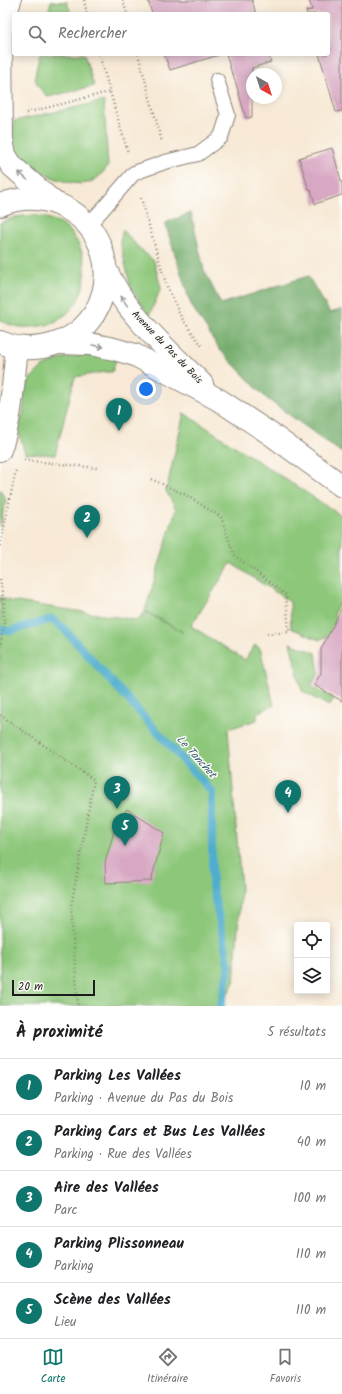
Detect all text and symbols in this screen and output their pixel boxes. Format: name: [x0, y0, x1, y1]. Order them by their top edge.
search box: [12, 12, 330, 56]
text: Rechercher: [58, 22, 126, 46]
icon: search: [26, 23, 48, 45]
north arrow: [246, 68, 282, 104]
one-way arrow: [18, 172, 28, 181]
one-way arrow: [120, 296, 128, 307]
street label: Avenue du Pas du Bois: [128, 307, 207, 388]
one-way arrow: [91, 342, 104, 350]
your location: [136, 379, 156, 399]
pin: 1: [106, 398, 132, 431]
pin: 2: [74, 505, 100, 538]
water label: Le Tanchet: [172, 732, 221, 784]
pin: 3: [104, 776, 130, 809]
pin: 4: [275, 780, 301, 813]
pin: 5: [112, 813, 138, 846]
map controls: [294, 922, 330, 994]
button: locate: [294, 922, 330, 958]
button: layers: [294, 958, 330, 994]
scale bar: [12, 978, 95, 997]
text: 20 m: [18, 978, 43, 996]
text: À proximité: [16, 1019, 103, 1046]
text: 5 résultats: [267, 1022, 326, 1043]
text: Parking Les Vallées: [54, 1064, 181, 1088]
text: 1: [27, 1076, 31, 1097]
text: 10 m: [300, 1076, 326, 1097]
text: Parking · Avenue du Pas du Bois: [54, 1088, 233, 1109]
text: Parking Cars et Bus Les Vallées: [54, 1120, 265, 1144]
text: 2: [25, 1132, 33, 1153]
text: 40 m: [297, 1132, 326, 1153]
text: Parking · Rue des Vallées: [54, 1144, 192, 1165]
text: Aire des Vallées: [54, 1176, 159, 1200]
text: 3: [25, 1188, 33, 1209]
text: 100 m: [293, 1188, 326, 1209]
text: Parc: [54, 1200, 77, 1221]
text: Parking Plissonneau: [54, 1232, 184, 1256]
text: 4: [25, 1244, 33, 1265]
text: 110 m: [296, 1244, 326, 1265]
text: Parking: [54, 1256, 94, 1277]
text: Scène des Vallées: [54, 1288, 171, 1312]
text: 5: [26, 1300, 32, 1321]
text: 110 m: [296, 1300, 326, 1321]
text: Lieu: [54, 1312, 76, 1333]
tab: Carte: [41, 1346, 65, 1388]
tab: Itinéraire: [147, 1346, 188, 1388]
tab: Favoris: [270, 1346, 301, 1388]

